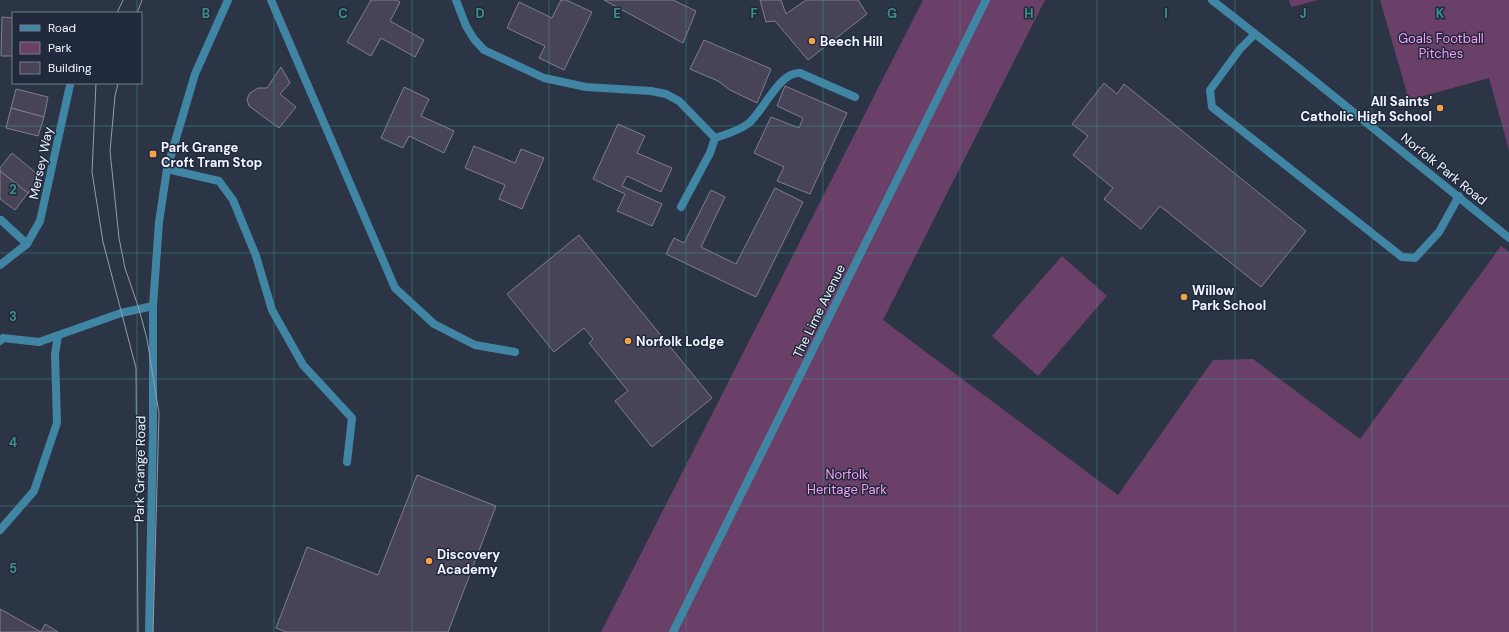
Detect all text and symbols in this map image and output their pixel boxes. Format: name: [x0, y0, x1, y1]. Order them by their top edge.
text: B: [202, 5, 210, 22]
text: C: [338, 5, 348, 22]
text: D: [475, 5, 485, 22]
text: E: [613, 5, 621, 22]
text: F: [750, 5, 758, 22]
text: G: [887, 5, 897, 22]
text: H: [1024, 5, 1034, 22]
text: I: [1164, 5, 1168, 22]
text: J: [1299, 5, 1307, 22]
text: K: [1436, 5, 1445, 22]
legend: [12, 12, 142, 84]
text: Road: [48, 20, 76, 36]
park label: Goals Football Pitches: [1398, 30, 1484, 62]
place label: Beech Hill: [820, 33, 883, 50]
marker: Beech Hill: [807, 36, 817, 46]
text: Park: [48, 40, 72, 56]
text: Building: [48, 60, 92, 76]
place label: All Saints' Catholic High School: [1301, 93, 1432, 125]
marker: All Saints' Catholic High School: [1435, 103, 1445, 113]
street label: Mersey Way: [25, 125, 57, 201]
street label: Norfolk Park Road: [1398, 129, 1490, 209]
place label: Park Grange Croft Tram Stop: [161, 139, 262, 171]
marker: Park Grange Croft Tram Stop: [148, 149, 158, 159]
text: 2: [9, 181, 17, 198]
street label: The Lime Avenue: [789, 261, 849, 361]
place label: Willow Park School: [1192, 282, 1266, 314]
marker: Willow Park School: [1179, 292, 1189, 302]
text: 3: [9, 308, 17, 325]
place label: Norfolk Lodge: [636, 333, 724, 350]
marker: Norfolk Lodge: [623, 336, 633, 346]
street label: Park Grange Road: [131, 416, 149, 522]
text: 4: [9, 434, 17, 451]
park label: Norfolk Heritage Park: [807, 466, 887, 498]
place label: Discovery Academy: [437, 546, 500, 578]
marker: Discovery Academy: [424, 556, 434, 566]
text: 5: [9, 560, 17, 577]

